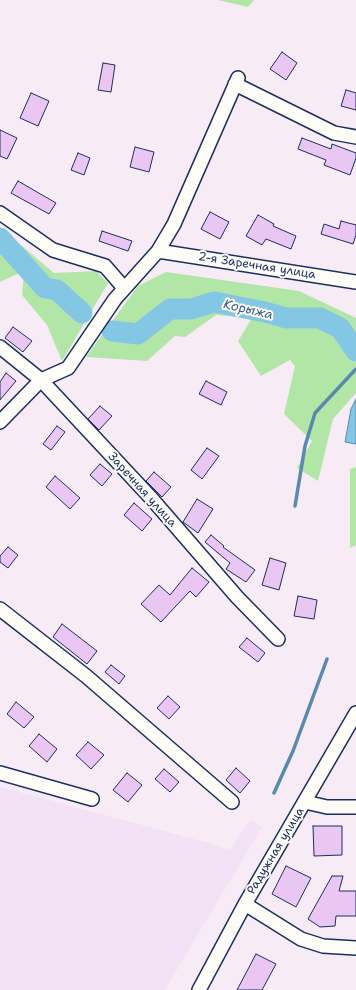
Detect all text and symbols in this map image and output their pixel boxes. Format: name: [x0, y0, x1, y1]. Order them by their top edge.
street label: 2-я Заречная улица: [197, 250, 317, 282]
water label: Корыжа: [222, 297, 274, 323]
street label: Заречная улица: [105, 450, 179, 530]
street label: Радужная улица: [244, 805, 308, 897]

